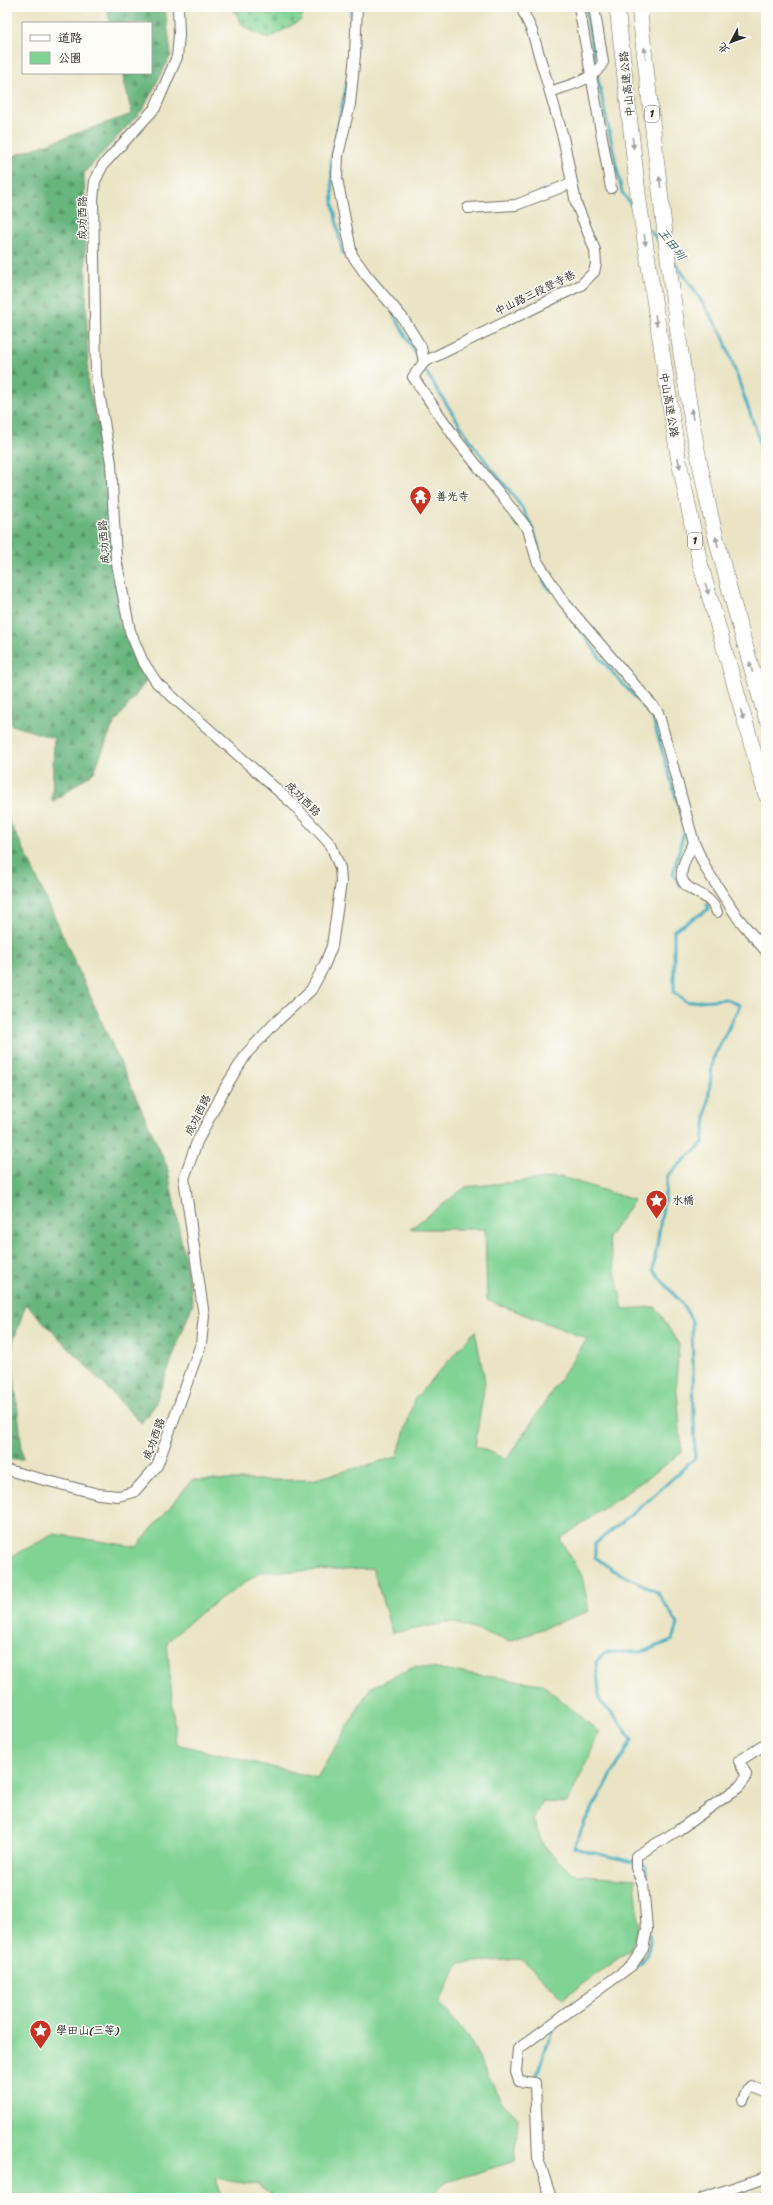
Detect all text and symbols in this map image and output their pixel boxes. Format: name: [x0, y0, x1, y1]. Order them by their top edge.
legend: [22, 22, 152, 74]
north arrow: [711, 22, 751, 62]
text: 道路: [58, 27, 82, 49]
text: 北: [713, 38, 735, 59]
text: 公園: [58, 47, 82, 69]
one-way arrow: [642, 47, 648, 59]
street label: 中山高速公路: [614, 50, 640, 118]
road number: 1: [645, 106, 659, 122]
one-way arrow: [630, 137, 636, 149]
one-way arrow: [657, 176, 663, 188]
street label: 成功西路: [73, 196, 92, 240]
water label: 王田圳: [652, 223, 693, 267]
one-way arrow: [642, 234, 648, 247]
street label: 中山路三段登寺巷: [491, 265, 579, 321]
one-way arrow: [653, 314, 659, 327]
street label: 中山高速公路: [654, 371, 684, 439]
one-way arrow: [689, 408, 695, 420]
one-way arrow: [677, 456, 683, 469]
temple icon: 善光寺: [408, 483, 434, 516]
place label: 善光寺: [436, 487, 469, 506]
street label: 成功西路: [93, 519, 115, 565]
road number: 1: [688, 533, 702, 549]
one-way arrow: [714, 536, 720, 548]
one-way arrow: [704, 584, 710, 596]
one-way arrow: [748, 661, 754, 673]
one-way arrow: [740, 708, 746, 721]
street label: 成功西路: [281, 777, 325, 821]
street label: 成功西路: [180, 1091, 216, 1139]
place icon: 水橋: [643, 1187, 669, 1220]
place label: 水橋: [672, 1191, 694, 1210]
street label: 成功西路: [138, 1415, 170, 1463]
place icon: 學田山(三等): [27, 2017, 53, 2050]
place label: 學田山(三等): [56, 2021, 120, 2040]

